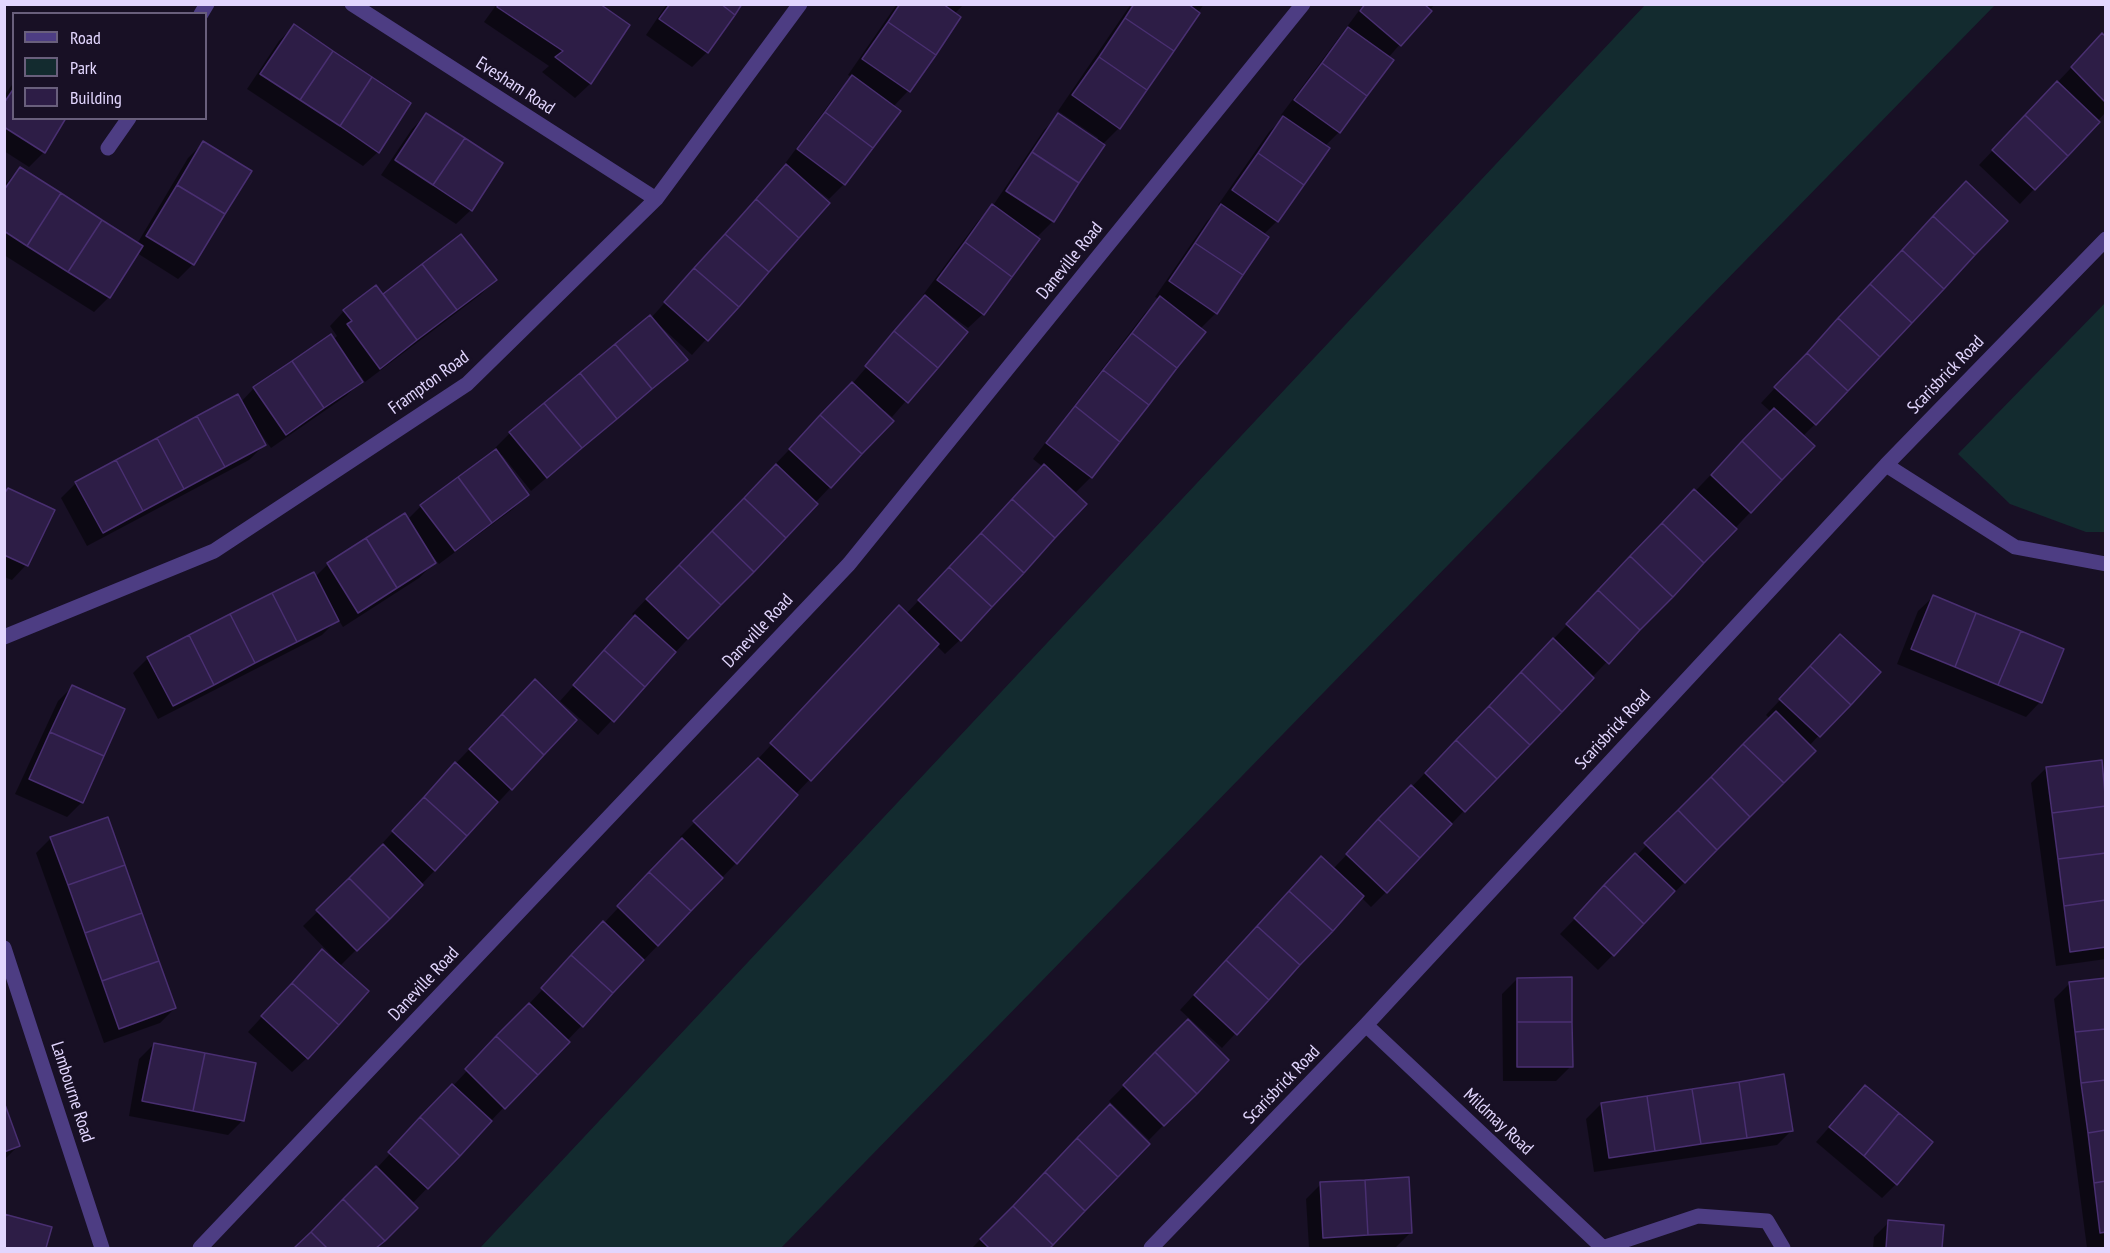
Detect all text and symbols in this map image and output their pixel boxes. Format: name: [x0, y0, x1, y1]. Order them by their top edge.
legend: [12, 12, 207, 120]
text: Road: [70, 26, 101, 49]
street label: Evesham Road: [472, 53, 558, 119]
text: Park: [70, 56, 97, 79]
text: Building: [70, 86, 122, 109]
street label: Daneville Road: [1032, 218, 1108, 304]
street label: Scarisbrick Road: [1903, 331, 1989, 419]
street label: Frampton Road: [385, 347, 473, 419]
street label: Daneville Road: [718, 590, 798, 672]
street label: Scarisbrick Road: [1571, 686, 1655, 774]
street label: Daneville Road: [384, 943, 464, 1025]
street label: Lambourne Road: [46, 1039, 98, 1145]
street label: Scarisbrick Road: [1239, 1041, 1325, 1129]
street label: Mildmay Road: [1459, 1084, 1537, 1160]

